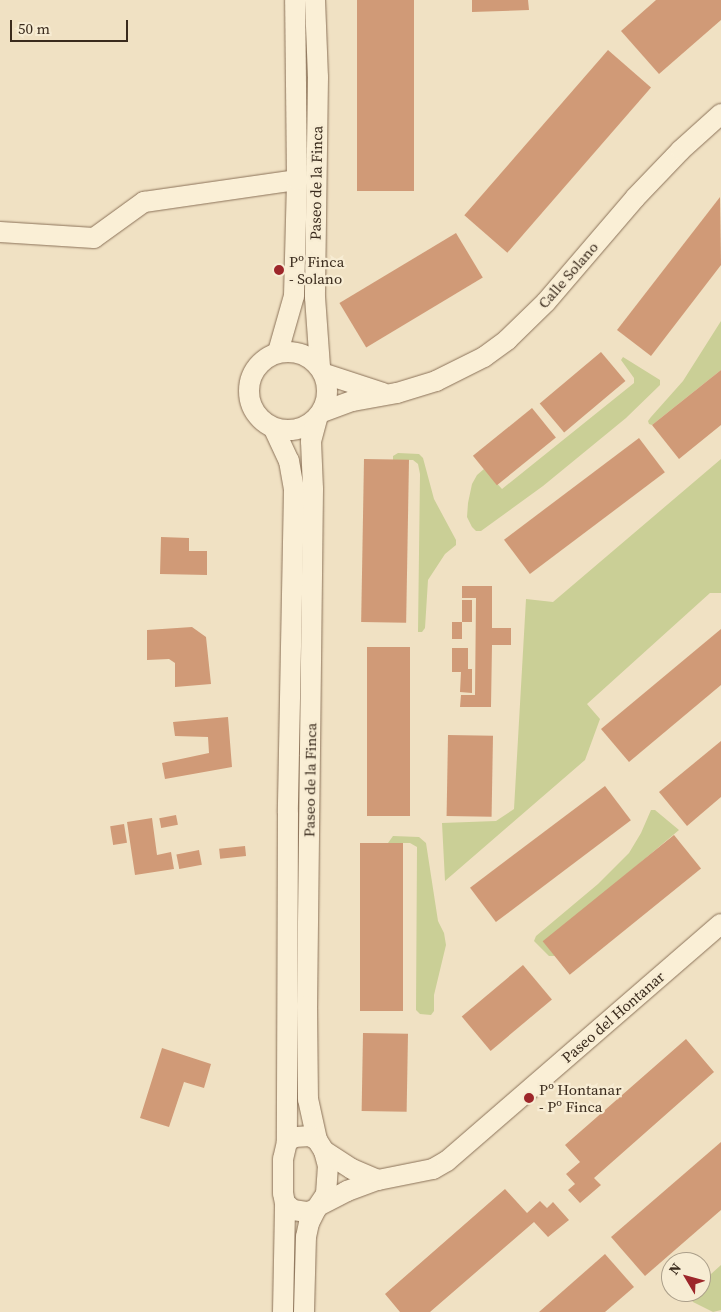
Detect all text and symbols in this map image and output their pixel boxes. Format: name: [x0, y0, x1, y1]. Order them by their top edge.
scale bar: [12, 10, 130, 42]
text: 50 m: [18, 18, 50, 39]
street label: Paseo de la Finca: [306, 126, 326, 240]
street label: Calle Solano: [534, 238, 602, 312]
place label: Pº Finca - Solano: [289, 252, 344, 287]
marker: Pº Finca - Solano: [273, 264, 285, 276]
street label: Paseo de la Finca: [300, 723, 320, 837]
street label: Paseo del Hontanar: [558, 967, 668, 1067]
place label: Pº Hontanar - Pº Finca: [539, 1080, 621, 1115]
marker: Pº Hontanar - Pº Finca: [523, 1092, 535, 1104]
north arrow: [661, 1252, 711, 1302]
text: N: [664, 1258, 686, 1279]

